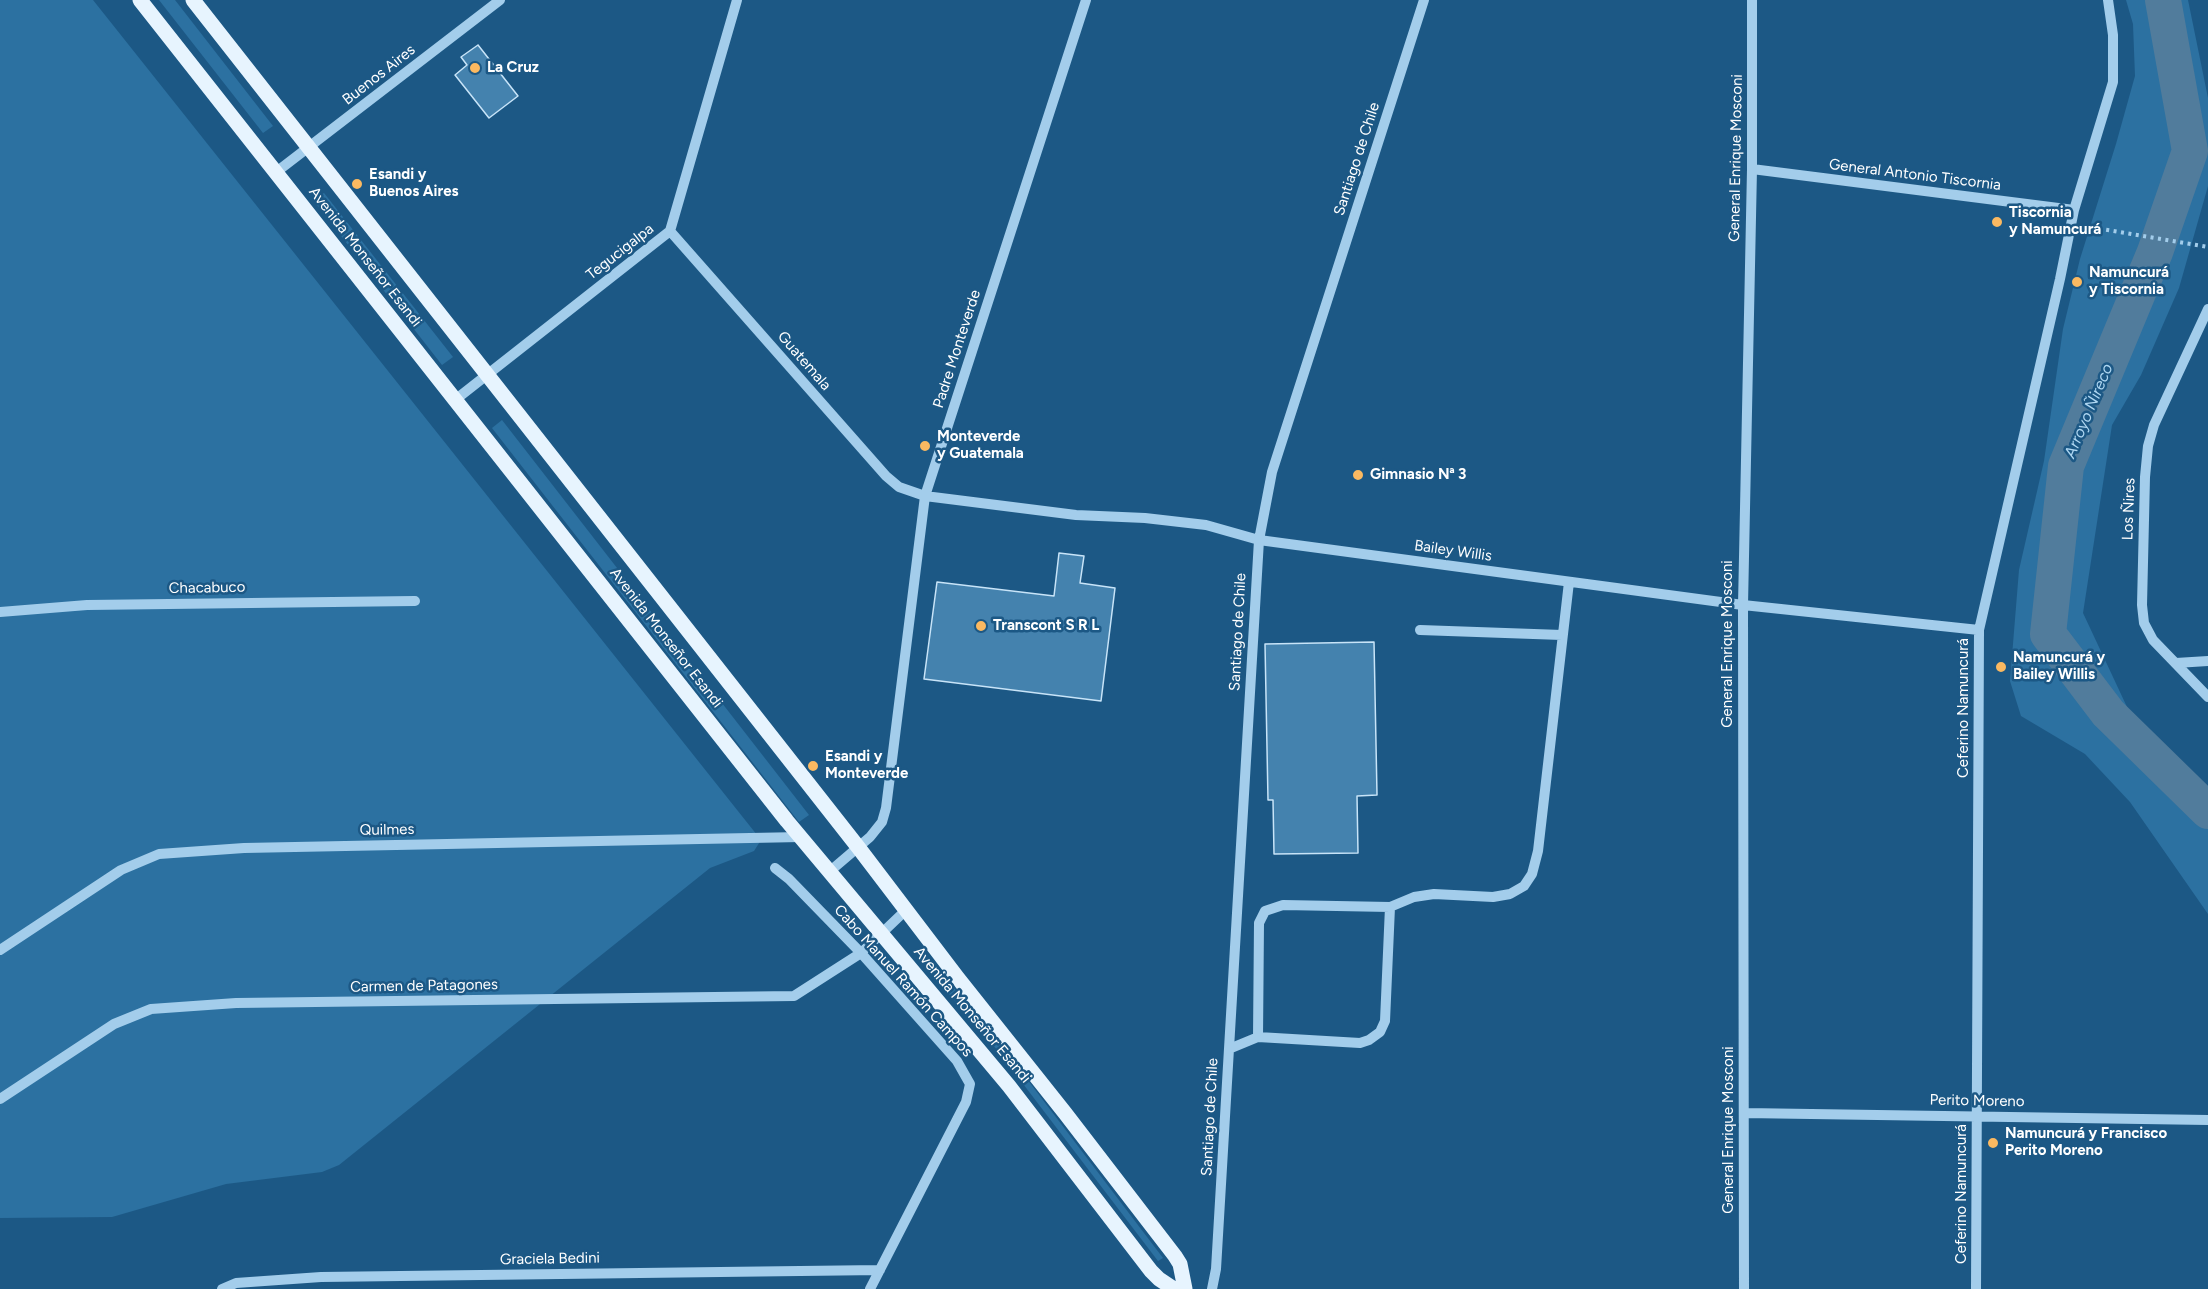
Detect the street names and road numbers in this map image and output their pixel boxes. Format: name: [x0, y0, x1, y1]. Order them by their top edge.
street label: Buenos Aires: [339, 41, 419, 109]
street label: General Enrique Mosconi: [1726, 74, 1746, 242]
street label: Santiago de Chile: [1330, 100, 1384, 218]
street label: General Antonio Tiscornia: [1828, 156, 2002, 194]
street label: Avenida Monseñor Esandi: [305, 183, 425, 331]
street label: Tegucigalpa: [583, 220, 657, 284]
street label: Padre Monteverde: [929, 288, 985, 410]
street label: Guatemala: [773, 328, 835, 394]
street label: Los Ñires: [2119, 477, 2139, 541]
street label: Bailey Willis: [1413, 537, 1493, 565]
street label: General Enrique Mosconi: [1719, 560, 1737, 728]
street label: Avenida Monseñor Esandi: [606, 564, 726, 712]
street label: Santiago de Chile: [1226, 573, 1250, 691]
street label: Chacabuco: [169, 578, 245, 598]
street label: Ceferino Namuncurá: [1955, 638, 1973, 778]
street label: Quilmes: [359, 821, 415, 839]
street label: Cabo Manuel Ramón Campos: [830, 901, 976, 1061]
street label: Avenida Monseñor Esandi: [910, 943, 1034, 1087]
street label: Carmen de Patagones: [350, 976, 498, 996]
street label: General Enrique Mosconi: [1720, 1046, 1738, 1214]
street label: Santiago de Chile: [1198, 1058, 1222, 1176]
street label: Perito Moreno: [1929, 1091, 2025, 1111]
street label: Ceferino Namuncurá: [1953, 1124, 1971, 1264]
street label: Graciela Bedini: [500, 1249, 600, 1269]

